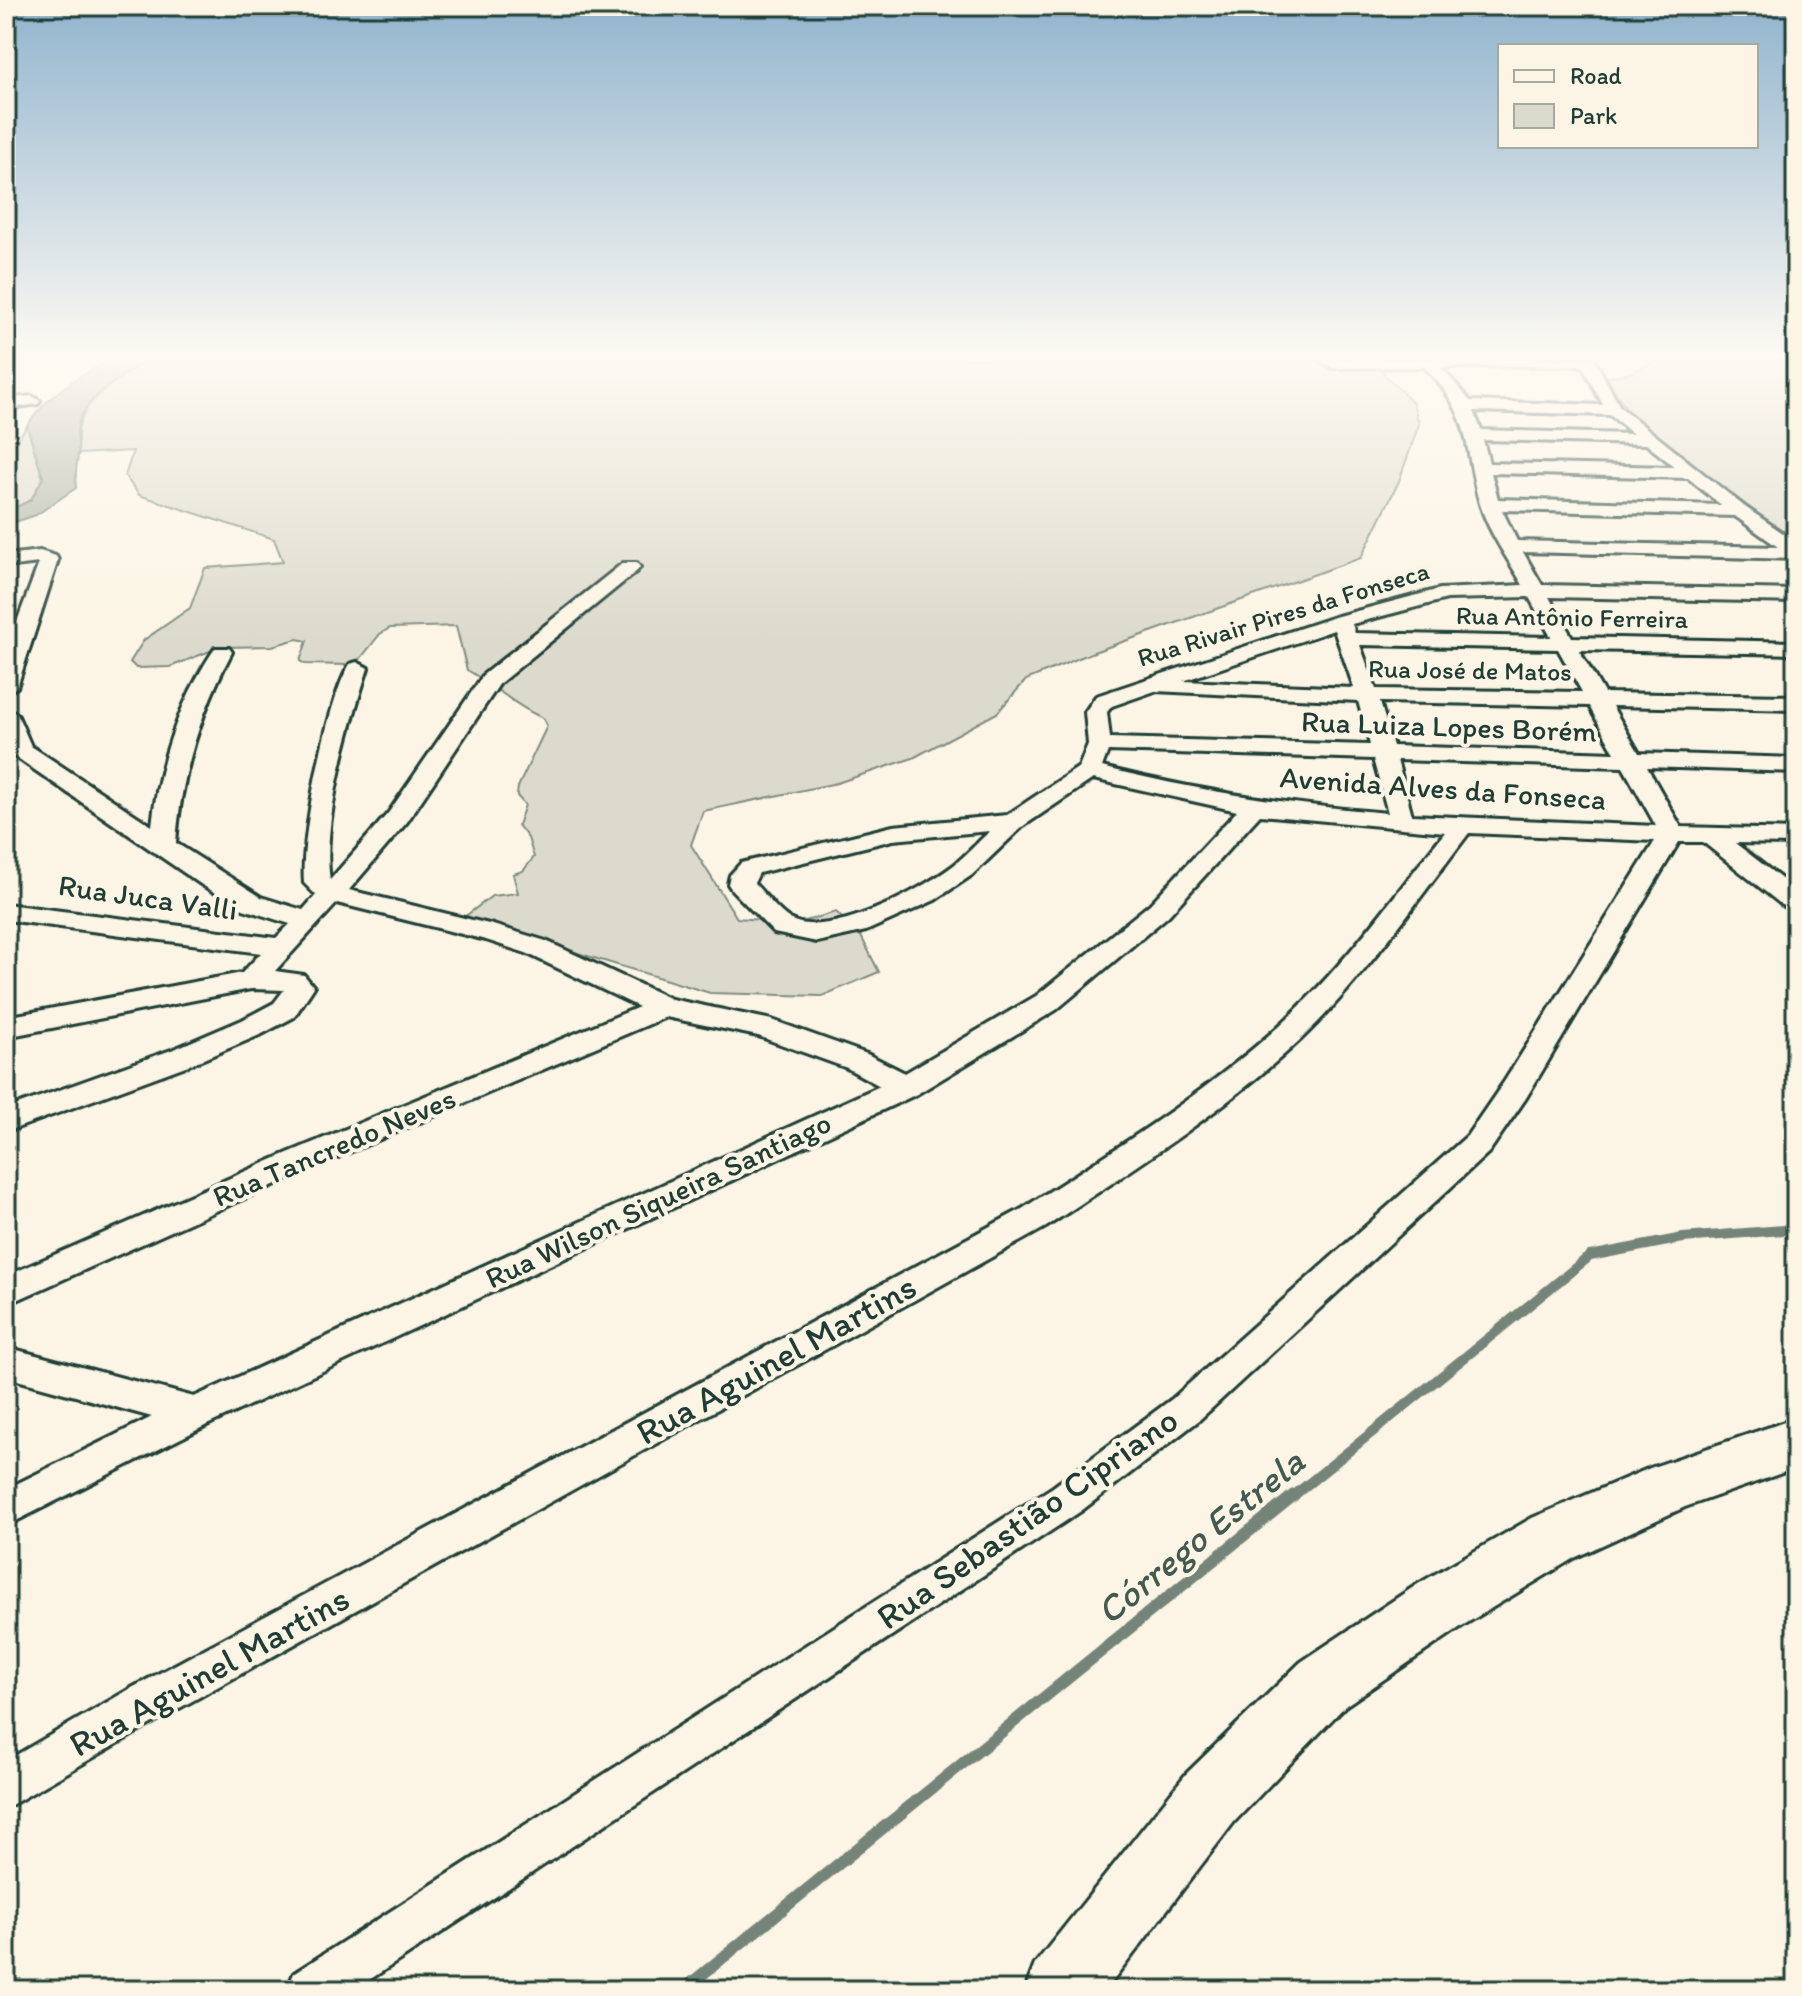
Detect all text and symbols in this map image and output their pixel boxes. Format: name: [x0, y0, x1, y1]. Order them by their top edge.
legend: [1498, 44, 1758, 148]
text: Road: [1570, 61, 1622, 90]
text: Park: [1570, 101, 1617, 130]
street label: Rua Rivair Pires da Fonseca: [1133, 554, 1433, 674]
street label: Rua Antônio Ferreira: [1456, 599, 1689, 635]
street label: Rua José de Matos: [1368, 652, 1572, 688]
street label: Rua Luiza Lopes Borém: [1300, 702, 1598, 750]
street label: Avenida Alves da Fonseca: [1279, 758, 1608, 818]
street label: Rua Juca Valli: [56, 866, 240, 928]
street label: Rua Tancredo Neves: [207, 1079, 461, 1215]
street label: Rua Wilson Siqueira Santiago: [479, 1104, 837, 1296]
street label: Rua Aguinel Martins: [629, 1264, 923, 1454]
street label: Rua Sebastião Cipriano: [868, 1398, 1186, 1638]
water label: Córrego Estrela: [1087, 1438, 1314, 1634]
street label: Rua Aguinel Martins: [62, 1576, 356, 1766]

